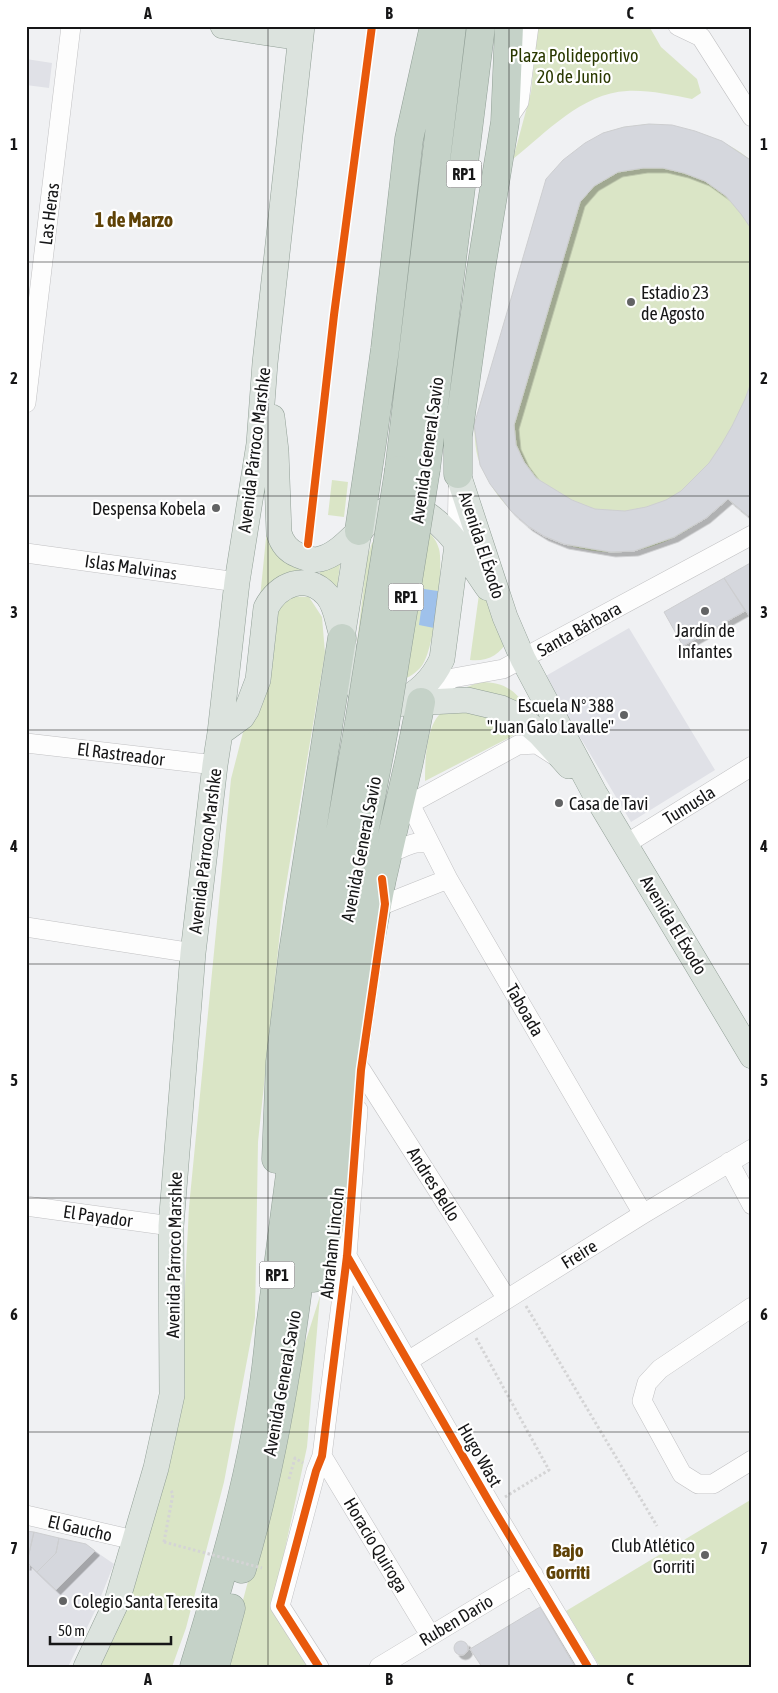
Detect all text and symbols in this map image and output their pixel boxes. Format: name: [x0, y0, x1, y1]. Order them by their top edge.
text: A: [143, 4, 152, 22]
text: B: [385, 4, 393, 22]
text: C: [626, 4, 634, 22]
park label: Plaza Polideportivo 20 de Junio: [509, 45, 639, 87]
text: 1: [10, 135, 18, 153]
text: 1: [760, 135, 768, 153]
road number: RP1: [446, 160, 482, 188]
street label: Las Heras: [35, 182, 63, 246]
district label: 1 de Marzo: [95, 208, 173, 231]
place label: Estadio 23 de Agosto: [641, 282, 709, 324]
marker: Estadio 23 de Agosto: [625, 296, 637, 308]
street label: Avenida Párroco Marshke: [233, 366, 275, 534]
text: 2: [10, 369, 18, 387]
text: 2: [760, 369, 768, 387]
street label: Avenida General Savio: [406, 375, 448, 525]
street label: Avenida El Éxodo: [455, 489, 509, 601]
place label: Despensa Kobela: [92, 498, 206, 519]
marker: Despensa Kobela: [210, 502, 222, 514]
street label: Islas Malvinas: [84, 550, 178, 584]
road number: RP1: [388, 584, 424, 610]
street label: Santa Bárbara: [533, 597, 625, 661]
text: 3: [10, 603, 18, 621]
text: 3: [760, 603, 768, 621]
marker: Jardín de Infantes: [699, 605, 711, 617]
place label: Jardín de Infantes: [675, 620, 735, 662]
place label: Escuela N° 388 "Juan Galo Lavalle": [487, 695, 614, 737]
marker: Escuela N° 388 "Juan Galo Lavalle": [618, 709, 630, 721]
street label: El Rastreador: [76, 738, 167, 770]
street label: Avenida Párroco Marshke: [184, 767, 226, 935]
street label: Avenida General Savio: [337, 775, 385, 923]
street label: Tumusla: [659, 781, 719, 829]
place label: Casa de Tavi: [569, 793, 648, 814]
marker: Casa de Tavi: [553, 797, 565, 809]
text: 4: [9, 837, 18, 855]
text: 4: [759, 837, 768, 855]
street label: Avenida El Éxodo: [636, 872, 712, 978]
street label: Taboada: [502, 980, 548, 1040]
text: 5: [10, 1071, 18, 1089]
text: 5: [760, 1071, 768, 1089]
street label: Andres Bello: [403, 1143, 465, 1225]
street label: Avenida Párroco Marshke: [162, 1172, 186, 1338]
street label: Abraham Lincoln: [316, 1186, 348, 1300]
street label: El Payador: [62, 1201, 135, 1231]
street label: Freire: [557, 1235, 601, 1273]
road number: RP1: [260, 1262, 294, 1288]
text: 6: [10, 1305, 18, 1323]
text: 6: [760, 1305, 768, 1323]
street label: Avenida General Savio: [259, 1309, 305, 1457]
street label: Hugo Wast: [453, 1419, 507, 1491]
street label: Horacio Quiroga: [339, 1494, 413, 1596]
street label: El Gaucho: [46, 1510, 114, 1546]
place label: Club Atlético Gorriti: [611, 1535, 695, 1577]
text: 7: [10, 1539, 18, 1557]
district label: Bajo Gorriti: [546, 1539, 590, 1583]
text: 7: [760, 1539, 768, 1557]
marker: Club Atlético Gorriti: [699, 1549, 711, 1561]
street label: Ruben Dario: [415, 1590, 497, 1650]
place label: Colegio Santa Teresita: [73, 1591, 218, 1612]
marker: Colegio Santa Teresita: [57, 1595, 69, 1607]
scale bar: [50, 1613, 171, 1645]
text: 50 m: [58, 1622, 85, 1639]
text: A: [143, 1670, 152, 1688]
text: B: [385, 1670, 393, 1688]
text: C: [626, 1670, 634, 1688]

